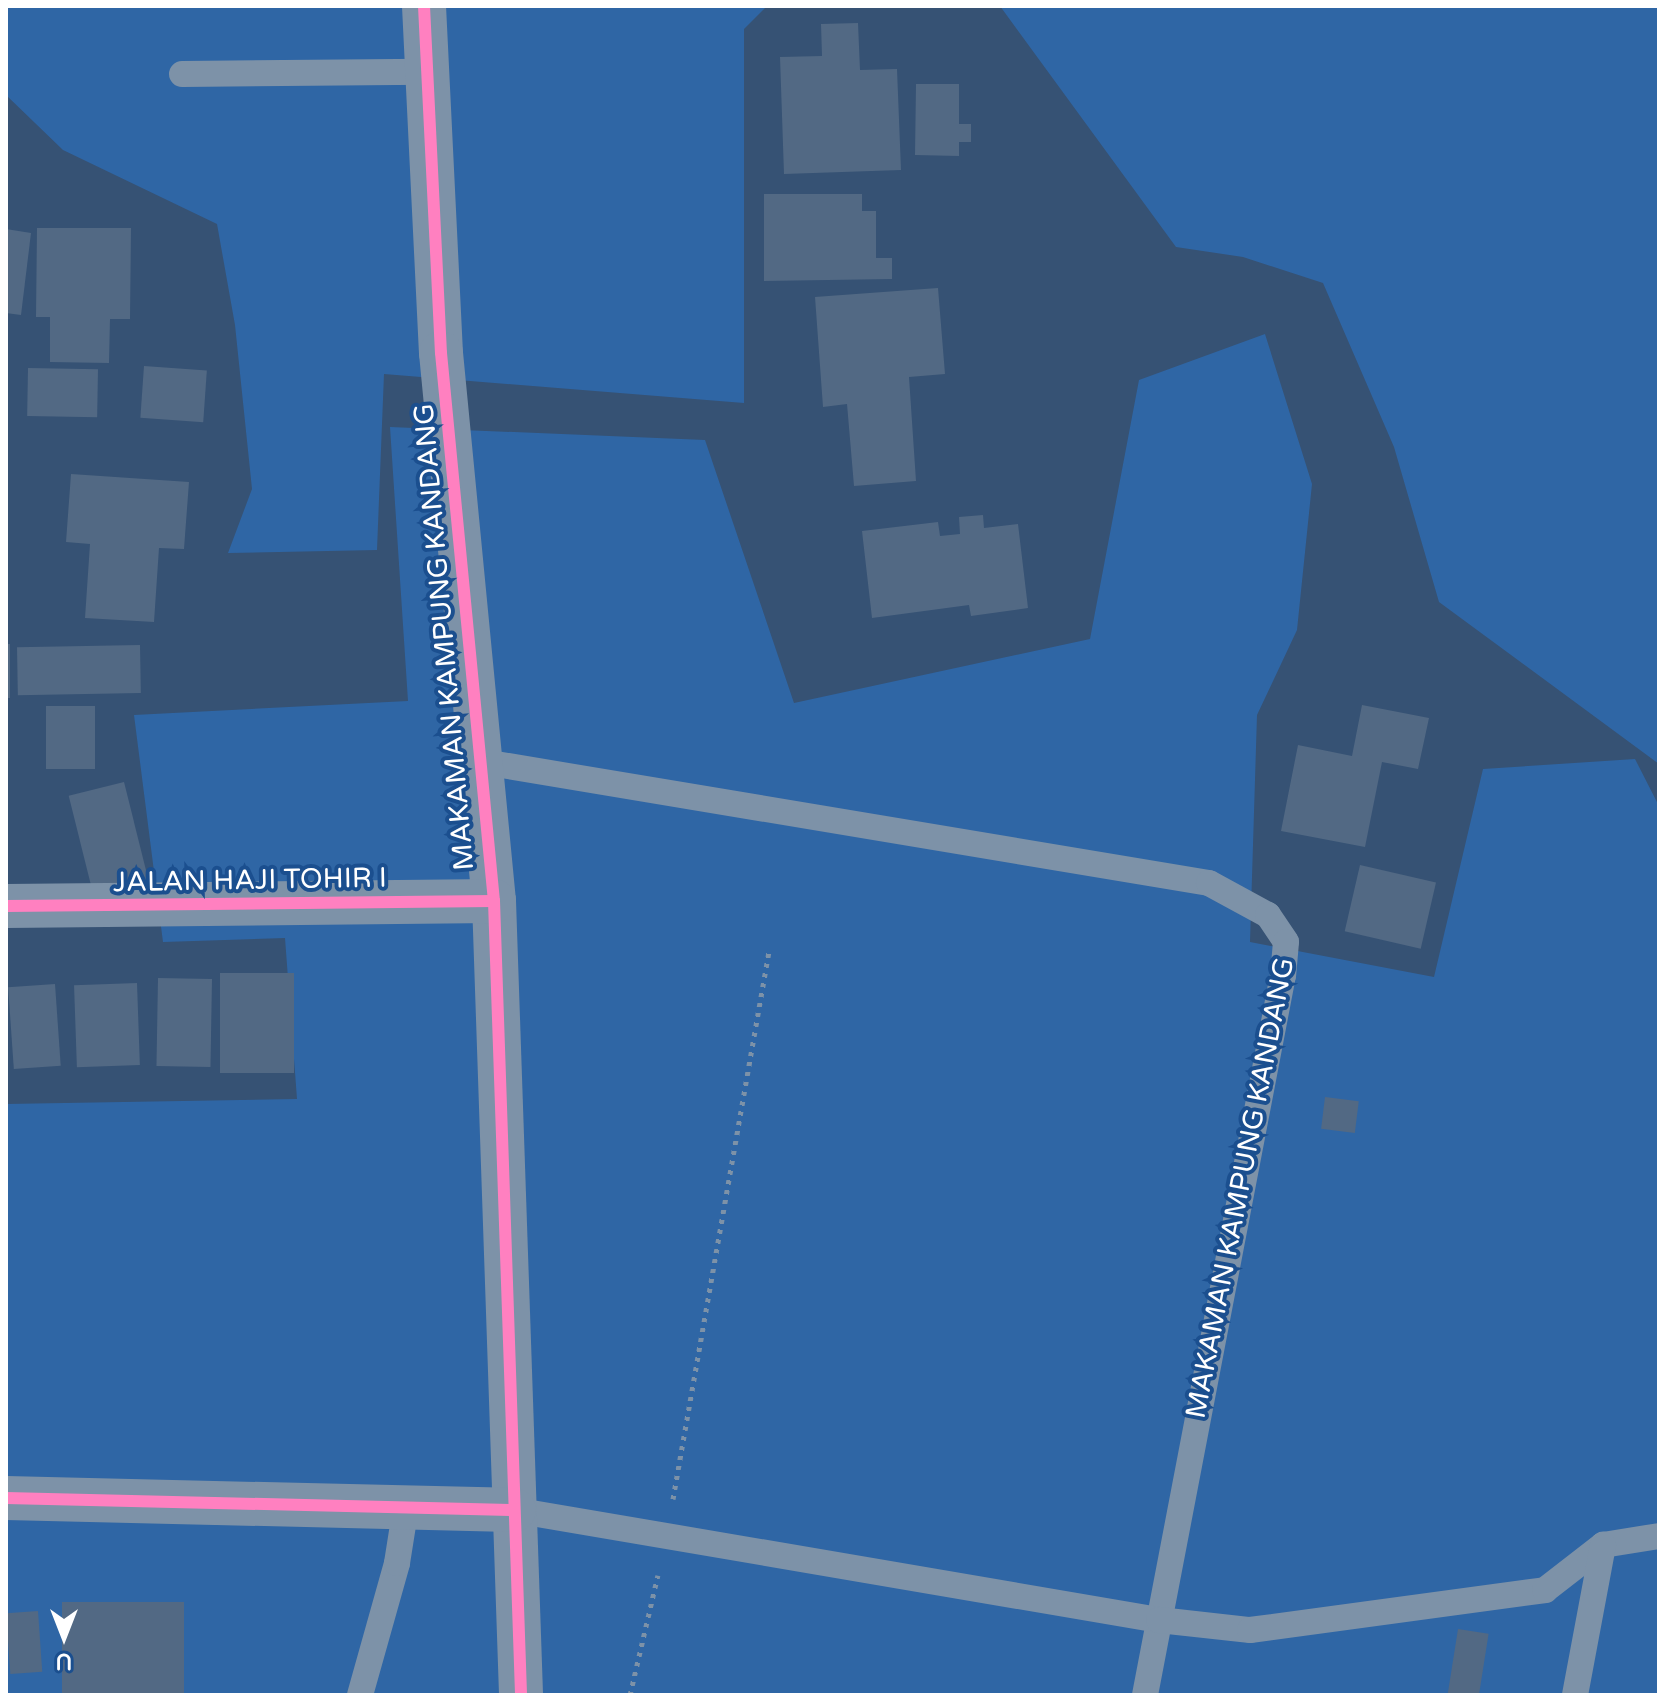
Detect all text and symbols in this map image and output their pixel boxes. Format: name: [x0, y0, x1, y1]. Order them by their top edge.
street label: MAKAMAN KAMPUNG KANDANG: [407, 402, 481, 872]
street label: JALAN HAJI TOHIR I: [113, 861, 387, 899]
street label: MAKAMAN KAMPUNG KANDANG: [1179, 955, 1301, 1421]
north arrow: [24, 1597, 104, 1677]
text: U: [56, 1648, 72, 1674]

